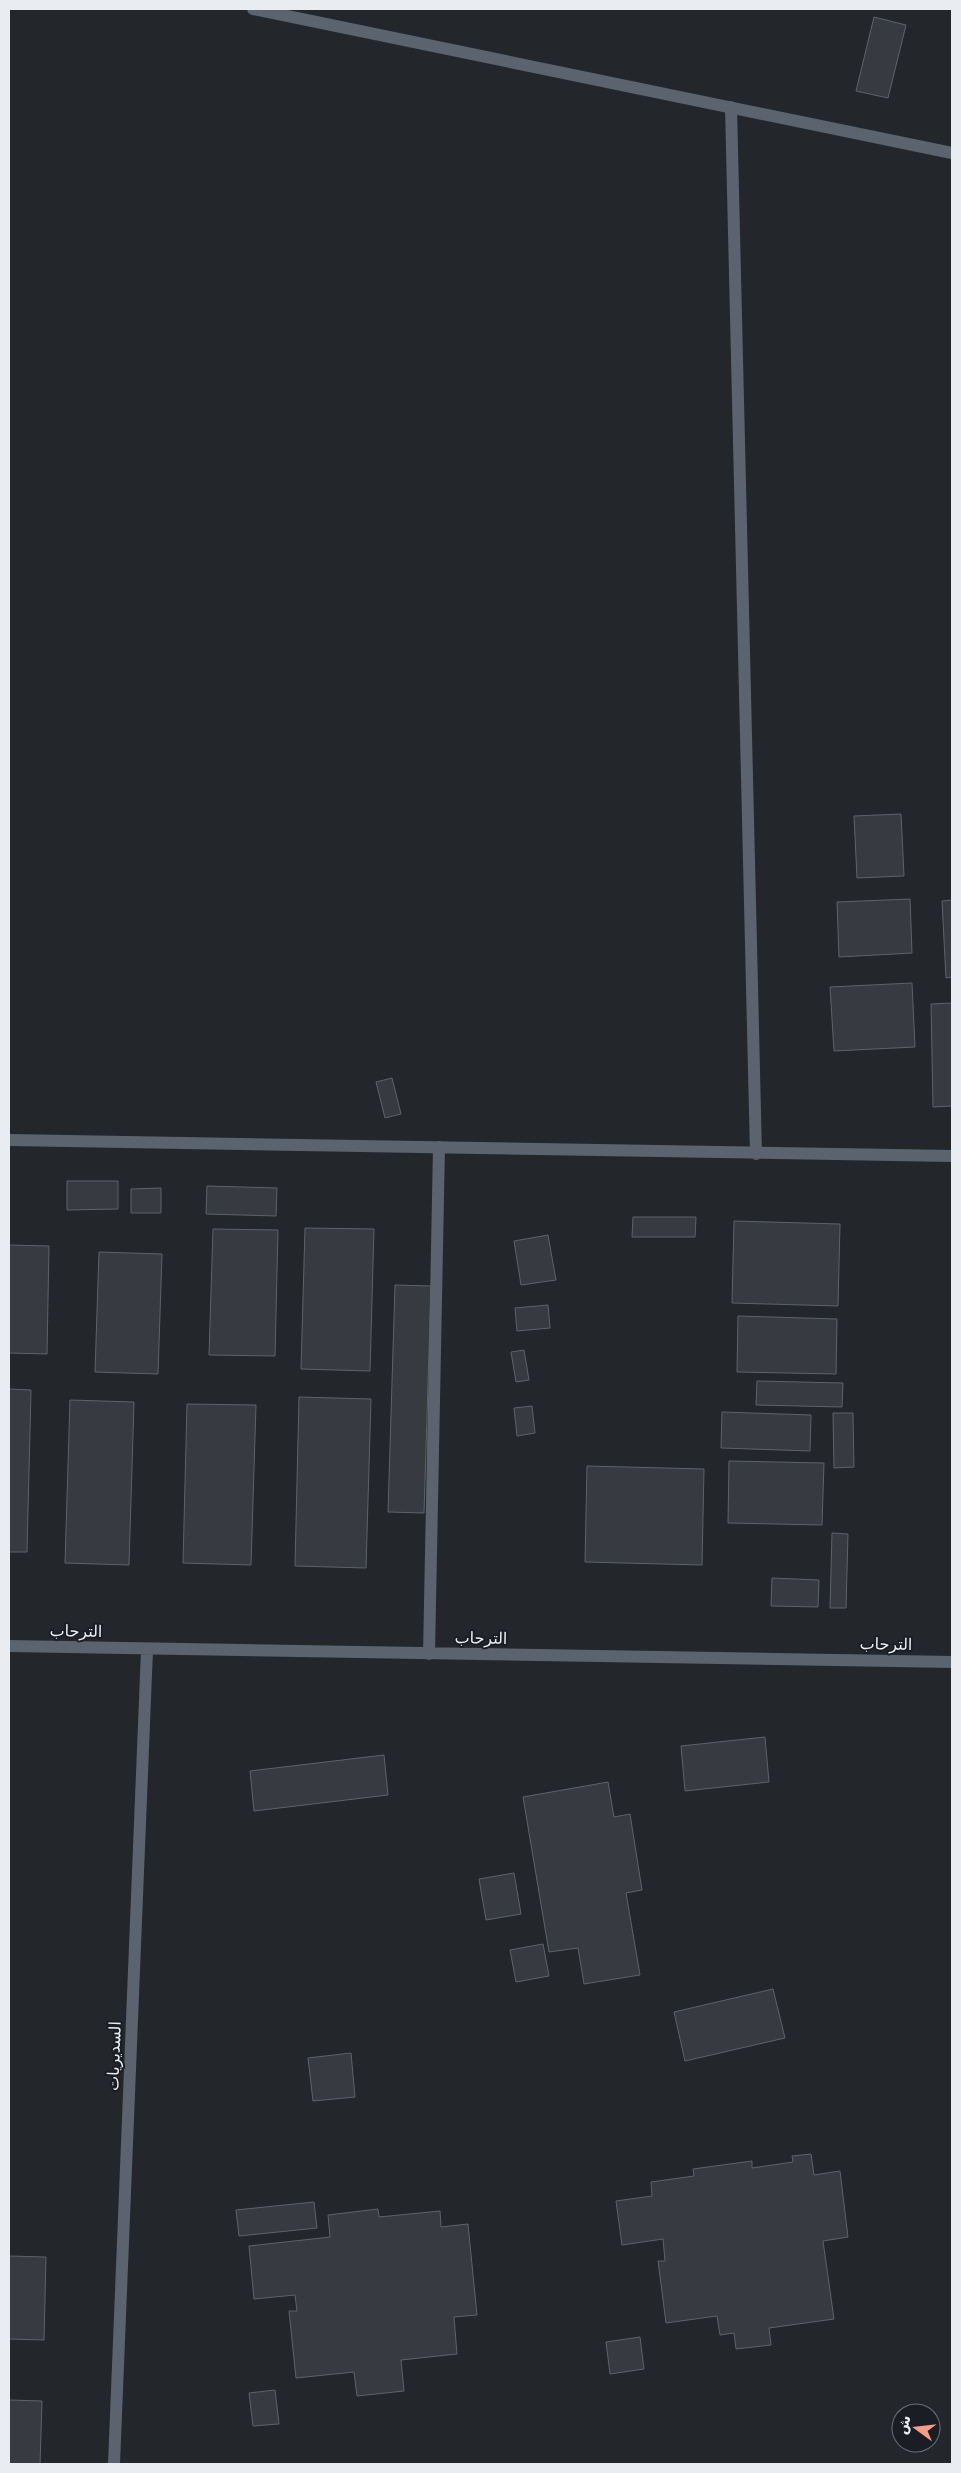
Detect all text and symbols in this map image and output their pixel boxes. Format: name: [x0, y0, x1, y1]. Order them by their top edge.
street label: الترحاب: [49, 1621, 103, 1642]
street label: الترحاب: [454, 1628, 508, 1649]
street label: الترحاب: [859, 1634, 913, 1655]
street label: السديريات: [103, 2021, 126, 2091]
north arrow: [891, 2403, 941, 2453]
text: ش: [893, 2413, 914, 2436]

